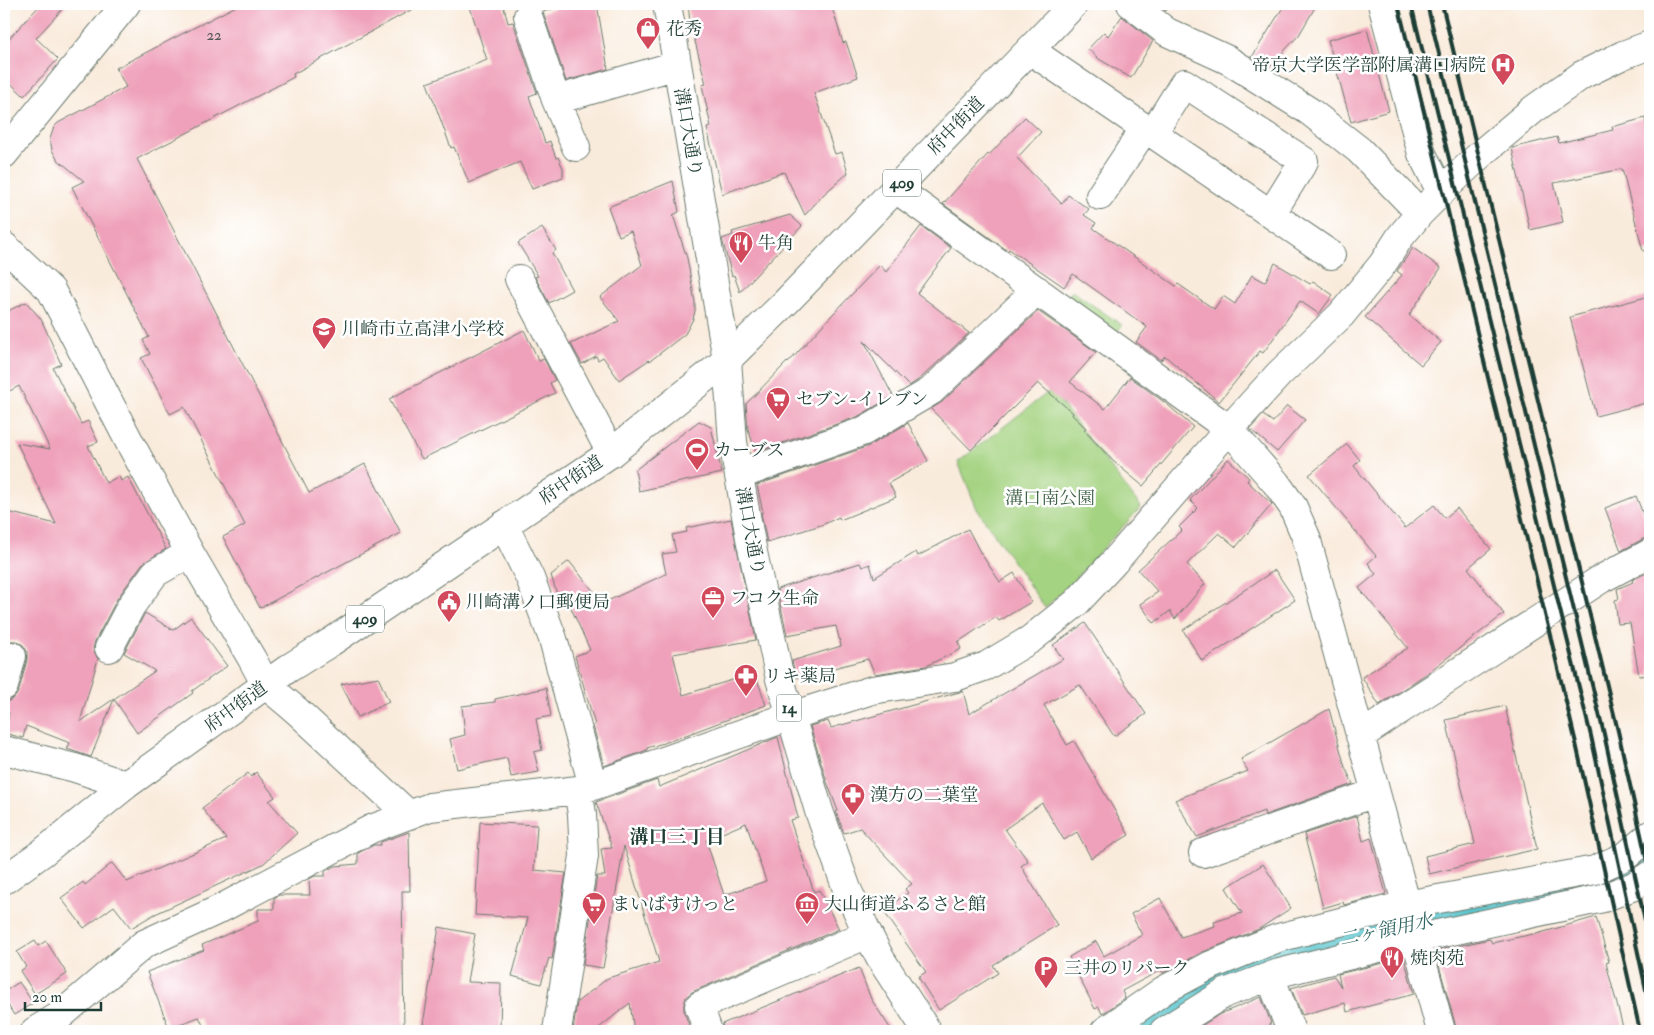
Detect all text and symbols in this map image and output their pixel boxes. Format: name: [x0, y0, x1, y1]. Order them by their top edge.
shop icon: 花秀: [635, 16, 661, 50]
place label: 花秀: [666, 18, 702, 41]
house number: 22: [206, 26, 222, 45]
hospital icon: 帝京大学医学部附属溝口病院: [1490, 52, 1516, 86]
place label: 帝京大学医学部附属溝口病院: [1252, 54, 1486, 77]
street label: 溝口大通り: [669, 86, 707, 178]
street label: 府中街道: [923, 92, 989, 160]
road number: 409: [883, 170, 921, 197]
restaurant icon: 牛角: [728, 230, 754, 264]
place label: 牛角: [758, 232, 794, 255]
school or university icon: 川崎市立高津小学校: [311, 316, 337, 350]
place label: 川崎市立高津小学校: [342, 318, 504, 341]
supermarket icon: セブン-イレブン: [765, 386, 791, 420]
place label: セブン-イレブン: [796, 388, 928, 411]
sports icon: カーブス: [684, 437, 710, 471]
place label: カーブス: [714, 439, 784, 462]
street label: 府中街道: [535, 450, 607, 510]
street label: 溝口大通り: [730, 485, 770, 577]
park label: 溝口南公園: [1005, 487, 1095, 510]
office icon: フコク生命: [700, 585, 726, 619]
place label: フコク生命: [730, 587, 819, 610]
public building icon: 川崎溝ノ口郵便局: [436, 589, 462, 623]
place label: 川崎溝ノ口郵便局: [466, 591, 610, 614]
road number: 409: [346, 606, 384, 632]
pharmacy icon: リキ薬局: [733, 663, 759, 697]
place label: リキ薬局: [764, 665, 836, 688]
street label: 府中街道: [200, 677, 272, 737]
road number: 14: [776, 694, 802, 721]
pharmacy icon: 漢方の二葉堂: [840, 782, 866, 816]
place label: 漢方の二葉堂: [870, 784, 978, 807]
district label: 溝口三丁目: [629, 825, 725, 849]
supermarket icon: まいばすけっと: [581, 891, 607, 925]
museum icon: 大山街道ふるさと館: [794, 891, 820, 925]
place label: まいばすけっと: [612, 893, 738, 916]
place label: 大山街道ふるさと館: [824, 893, 986, 916]
water label: 二ヶ領用水: [1337, 908, 1437, 952]
restaurant icon: 焼肉苑: [1379, 945, 1405, 979]
place label: 焼肉苑: [1410, 947, 1464, 970]
parking icon: 三井のリパーク: [1033, 955, 1059, 989]
place label: 三井のリパーク: [1064, 957, 1189, 980]
scale bar: [25, 980, 101, 1012]
text: 20 m: [32, 988, 62, 1007]

